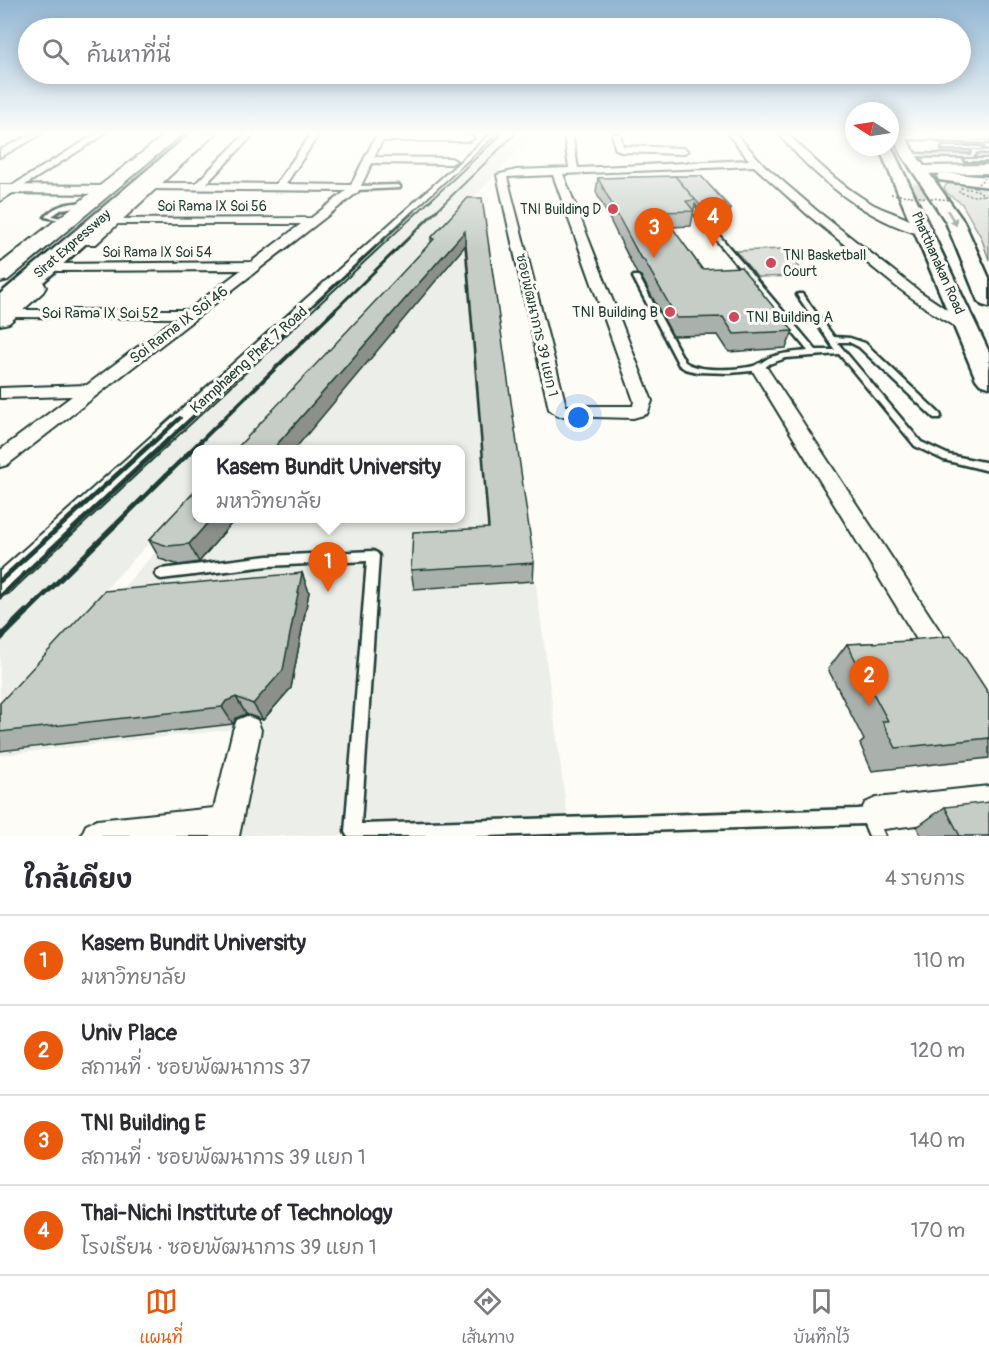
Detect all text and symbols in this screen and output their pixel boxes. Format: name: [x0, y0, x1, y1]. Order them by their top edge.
search box: [18, 18, 971, 84]
icon: search: [39, 35, 72, 68]
text: ค้นหาที่นี่: [87, 41, 171, 69]
north arrow: [845, 102, 899, 156]
street label: Soi Rama IX Soi 56: [157, 198, 267, 215]
pin: 4: [694, 198, 732, 247]
place label: TNI Building D: [520, 201, 601, 218]
marker: TNI Building D: [606, 202, 620, 216]
street label: Sirat Expressway: [30, 206, 114, 282]
pin: 3: [634, 208, 674, 258]
street label: Phatthanakan Road: [908, 209, 968, 317]
one-way arrow: [947, 210, 958, 226]
street label: Soi Rama IX Soi 54: [102, 244, 212, 261]
place label: TNI Basketball Court: [783, 247, 866, 280]
street label: ซอยพัฒนาการ 39 แยก 1: [512, 252, 562, 398]
marker: TNI Basketball Court: [764, 256, 778, 270]
street label: Soi Rama IX Soi 46: [126, 282, 232, 368]
street label: Kamphaeng Phet 7 Road: [187, 302, 311, 418]
place label: TNI Building B: [572, 303, 658, 322]
street label: Soi Rama IX Soi 52: [41, 304, 159, 323]
marker: TNI Building B: [663, 305, 677, 319]
place label: TNI Building A: [746, 308, 833, 327]
marker: TNI Building A: [727, 310, 741, 324]
your location: [564, 403, 593, 432]
popup: [192, 445, 465, 523]
text: Kasem Bundit University: [216, 453, 441, 481]
text: มหาวิทยาลัย: [216, 489, 322, 514]
pin: 1: [308, 542, 348, 592]
pin: 2: [850, 656, 888, 706]
text: ใกล้เคียง: [24, 864, 132, 896]
text: 4 รายการ: [885, 866, 965, 891]
text: Kasem Bundit University: [81, 929, 306, 957]
text: 1: [40, 948, 47, 973]
text: 110 m: [914, 948, 965, 973]
text: มหาวิทยาลัย: [81, 965, 186, 990]
text: Univ Place: [81, 1019, 177, 1047]
text: 2: [38, 1038, 49, 1063]
text: 120 m: [910, 1038, 965, 1063]
text: สถานที่ · ซอยพัฒนาการ 37: [81, 1055, 311, 1080]
text: TNI Building E: [81, 1109, 206, 1137]
text: 3: [38, 1128, 49, 1153]
text: 140 m: [910, 1128, 965, 1153]
text: สถานที่ · ซอยพัฒนาการ 39 แยก 1: [81, 1145, 366, 1170]
text: Thai-Nichi Institute of Technology: [81, 1199, 392, 1227]
text: 4: [38, 1218, 49, 1243]
text: 170 m: [911, 1218, 965, 1243]
text: โรงเรียน · ซอยพัฒนาการ 39 แยก 1: [81, 1235, 377, 1260]
tab: แผนที่: [139, 1285, 183, 1349]
tab: เส้นทาง: [461, 1285, 514, 1349]
tab: บันทึกไว้: [793, 1285, 850, 1349]

